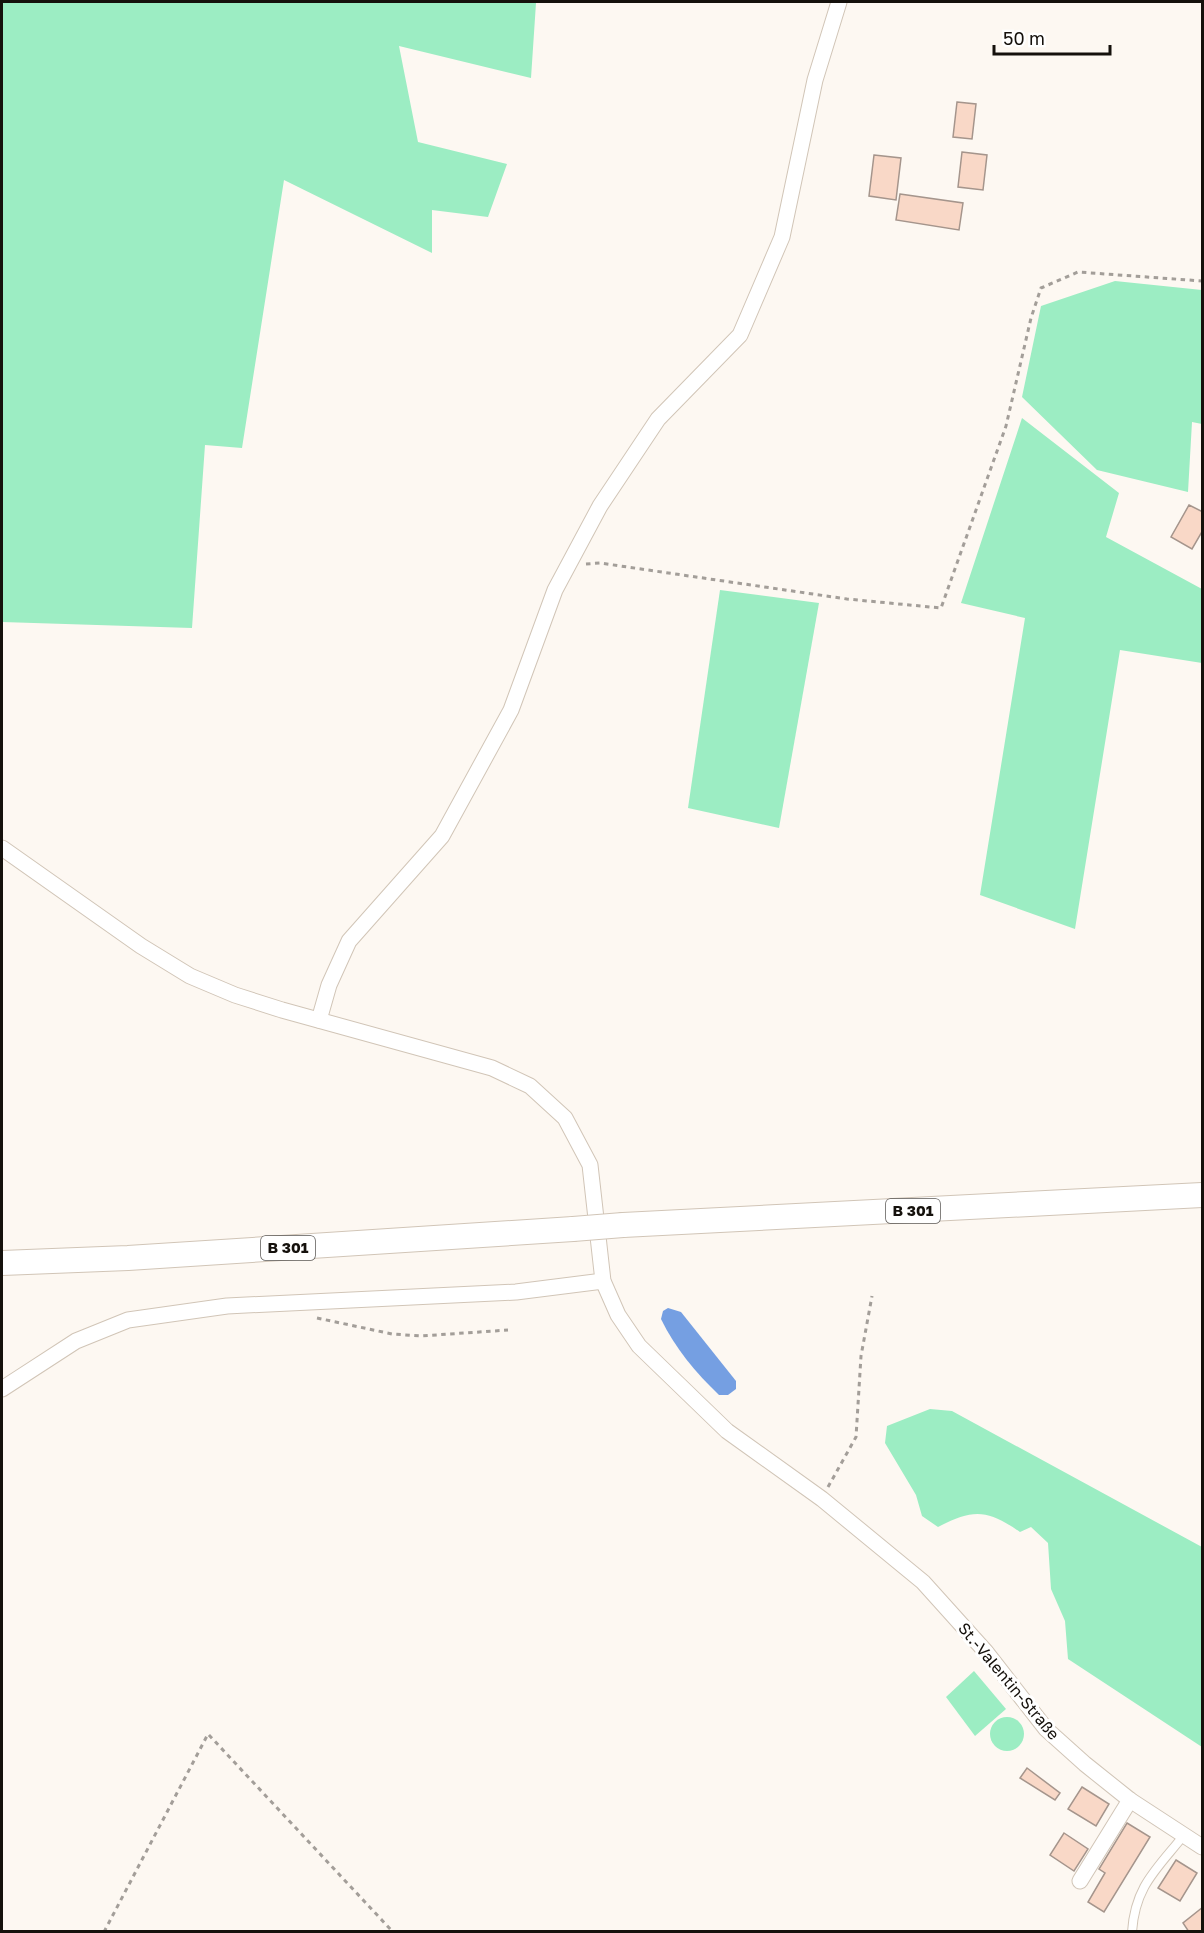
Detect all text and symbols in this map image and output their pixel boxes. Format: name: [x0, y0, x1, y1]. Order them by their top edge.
scale bar: [994, 18, 1110, 56]
text: 50 m: [1003, 27, 1045, 49]
road number: B 301: [886, 1199, 940, 1223]
road number: B 301: [261, 1236, 315, 1260]
street label: St.-Valentin-Straße: [954, 1618, 1064, 1744]

